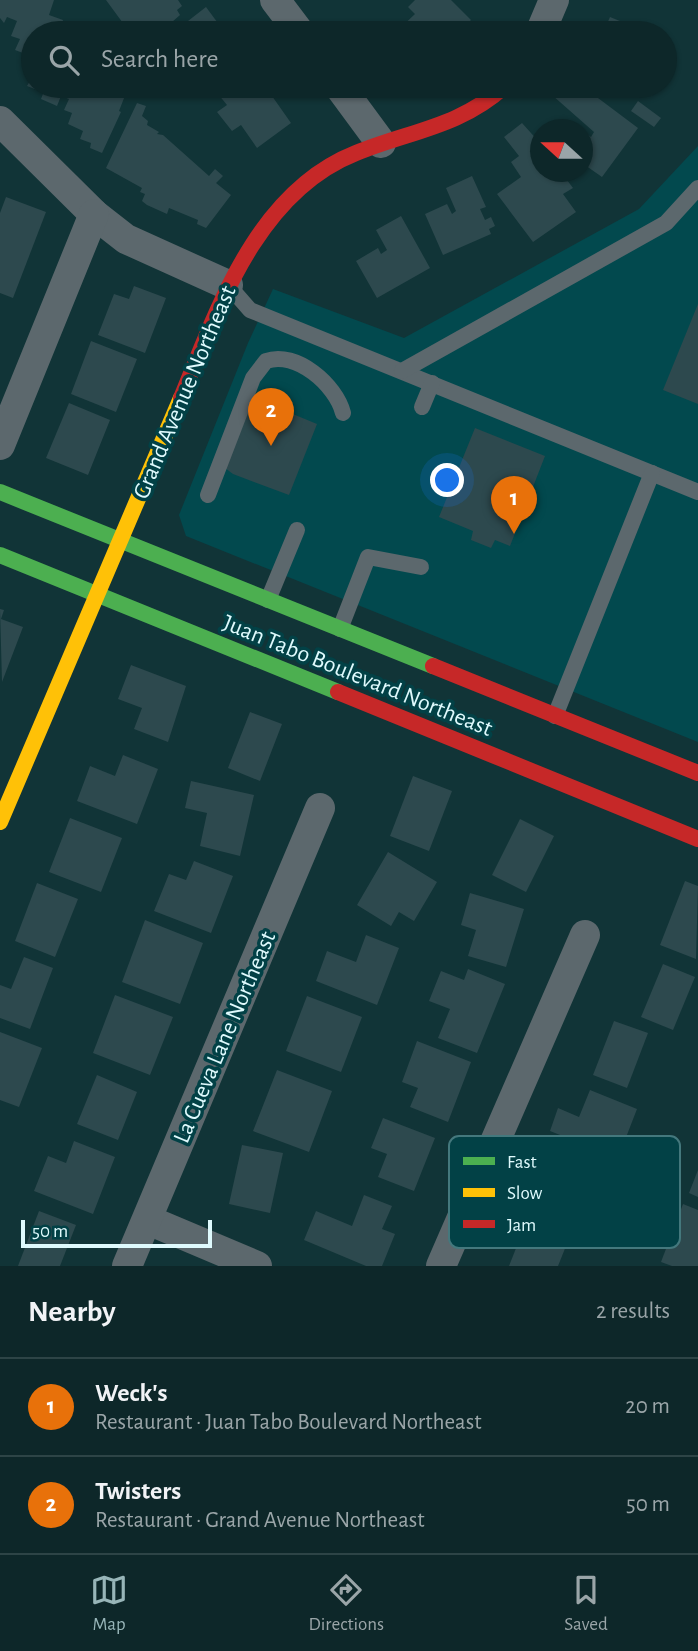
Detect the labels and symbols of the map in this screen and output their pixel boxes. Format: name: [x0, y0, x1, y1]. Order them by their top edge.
north arrow: [530, 119, 593, 182]
street label: Grand Avenue Northeast: [129, 282, 241, 502]
pin: 2: [248, 388, 294, 446]
your location: [430, 463, 464, 497]
pin: 1: [491, 476, 537, 534]
street label: Juan Tabo Boulevard Northeast: [219, 611, 496, 741]
street label: La Cueva Lane Northeast: [169, 928, 281, 1147]
legend: [449, 1136, 680, 1248]
text: Fast: [507, 1153, 537, 1172]
text: Slow: [507, 1184, 543, 1203]
text: Jam: [507, 1216, 536, 1235]
scale bar: [21, 1217, 212, 1249]

